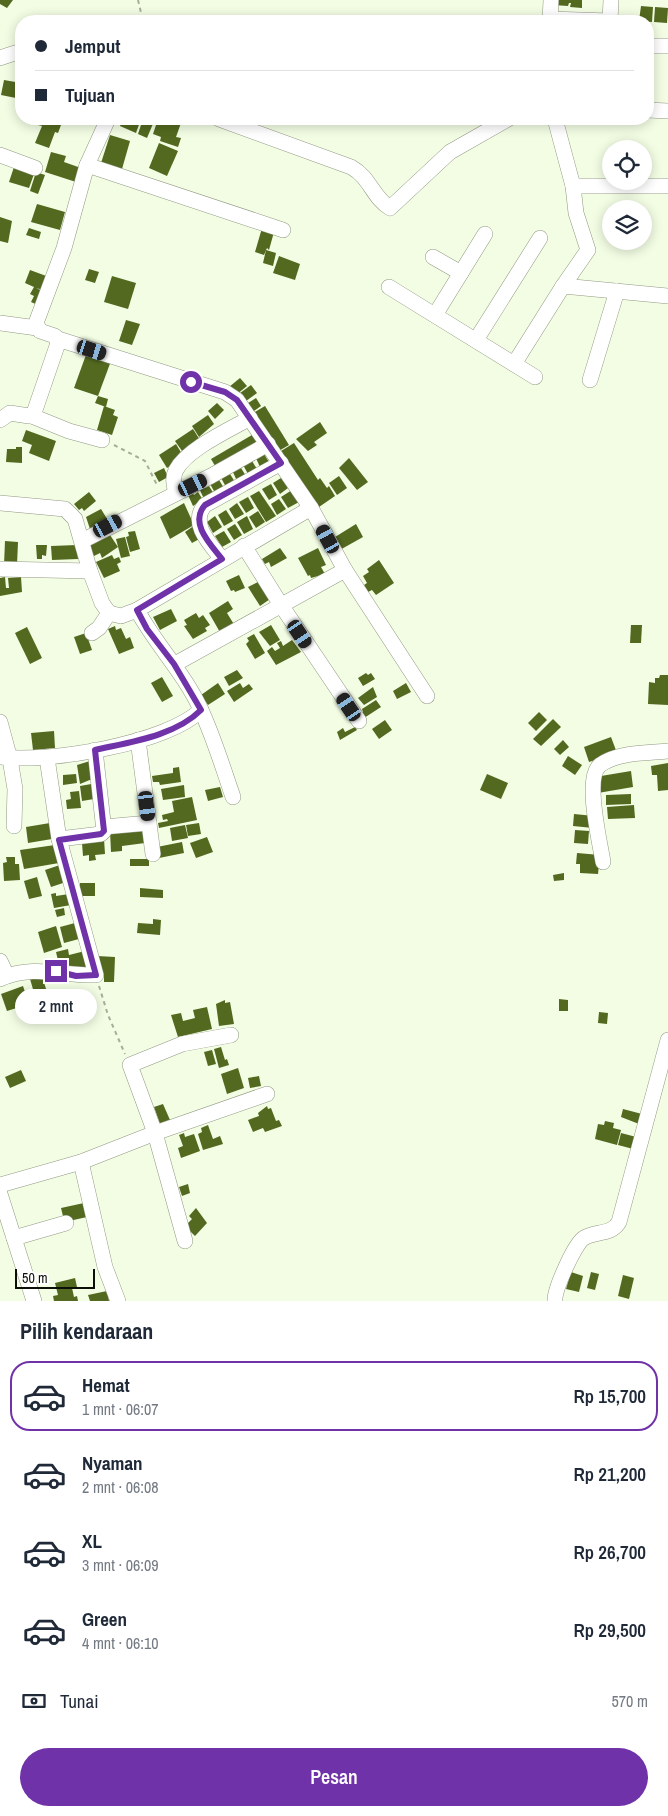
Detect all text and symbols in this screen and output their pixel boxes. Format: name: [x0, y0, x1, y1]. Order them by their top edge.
text: Jemput: [65, 33, 120, 59]
text: Tujuan: [65, 82, 115, 108]
map controls: [602, 140, 652, 250]
button: locate: [602, 140, 652, 190]
button: layers: [602, 200, 652, 250]
car: [75, 338, 108, 362]
route start: [180, 371, 202, 393]
car: [176, 472, 209, 498]
car: [91, 512, 124, 540]
car: [314, 522, 341, 556]
car: [285, 617, 314, 651]
car: [334, 690, 363, 724]
car: [137, 790, 156, 822]
route end: [45, 960, 67, 982]
callout: 2 mnt: [15, 988, 97, 1024]
text: 2 mnt: [39, 995, 73, 1017]
scale bar: [15, 1266, 95, 1289]
text: 50 m: [22, 1269, 48, 1287]
text: Pilih kendaraan: [20, 1316, 153, 1346]
text: Hemat: [82, 1372, 130, 1398]
icon: car: [22, 1374, 67, 1419]
text: Rp 15,700: [574, 1383, 646, 1409]
text: 1 mnt · 06:07: [82, 1398, 159, 1420]
text: Nyaman: [82, 1450, 143, 1476]
icon: car: [22, 1452, 67, 1497]
text: Rp 21,200: [574, 1461, 646, 1487]
text: 2 mnt · 06:08: [82, 1476, 159, 1498]
text: XL: [82, 1528, 102, 1554]
icon: car: [22, 1530, 67, 1575]
text: Rp 26,700: [574, 1539, 646, 1565]
text: 3 mnt · 06:09: [82, 1554, 159, 1576]
text: Green: [82, 1606, 127, 1632]
icon: car: [22, 1608, 67, 1653]
text: Rp 29,500: [574, 1617, 646, 1643]
text: 4 mnt · 06:10: [82, 1632, 159, 1654]
icon: cash: [20, 1687, 48, 1715]
text: Tunai: [60, 1688, 99, 1714]
text: 570 m: [612, 1690, 648, 1712]
button: Pesan: [20, 1748, 648, 1806]

